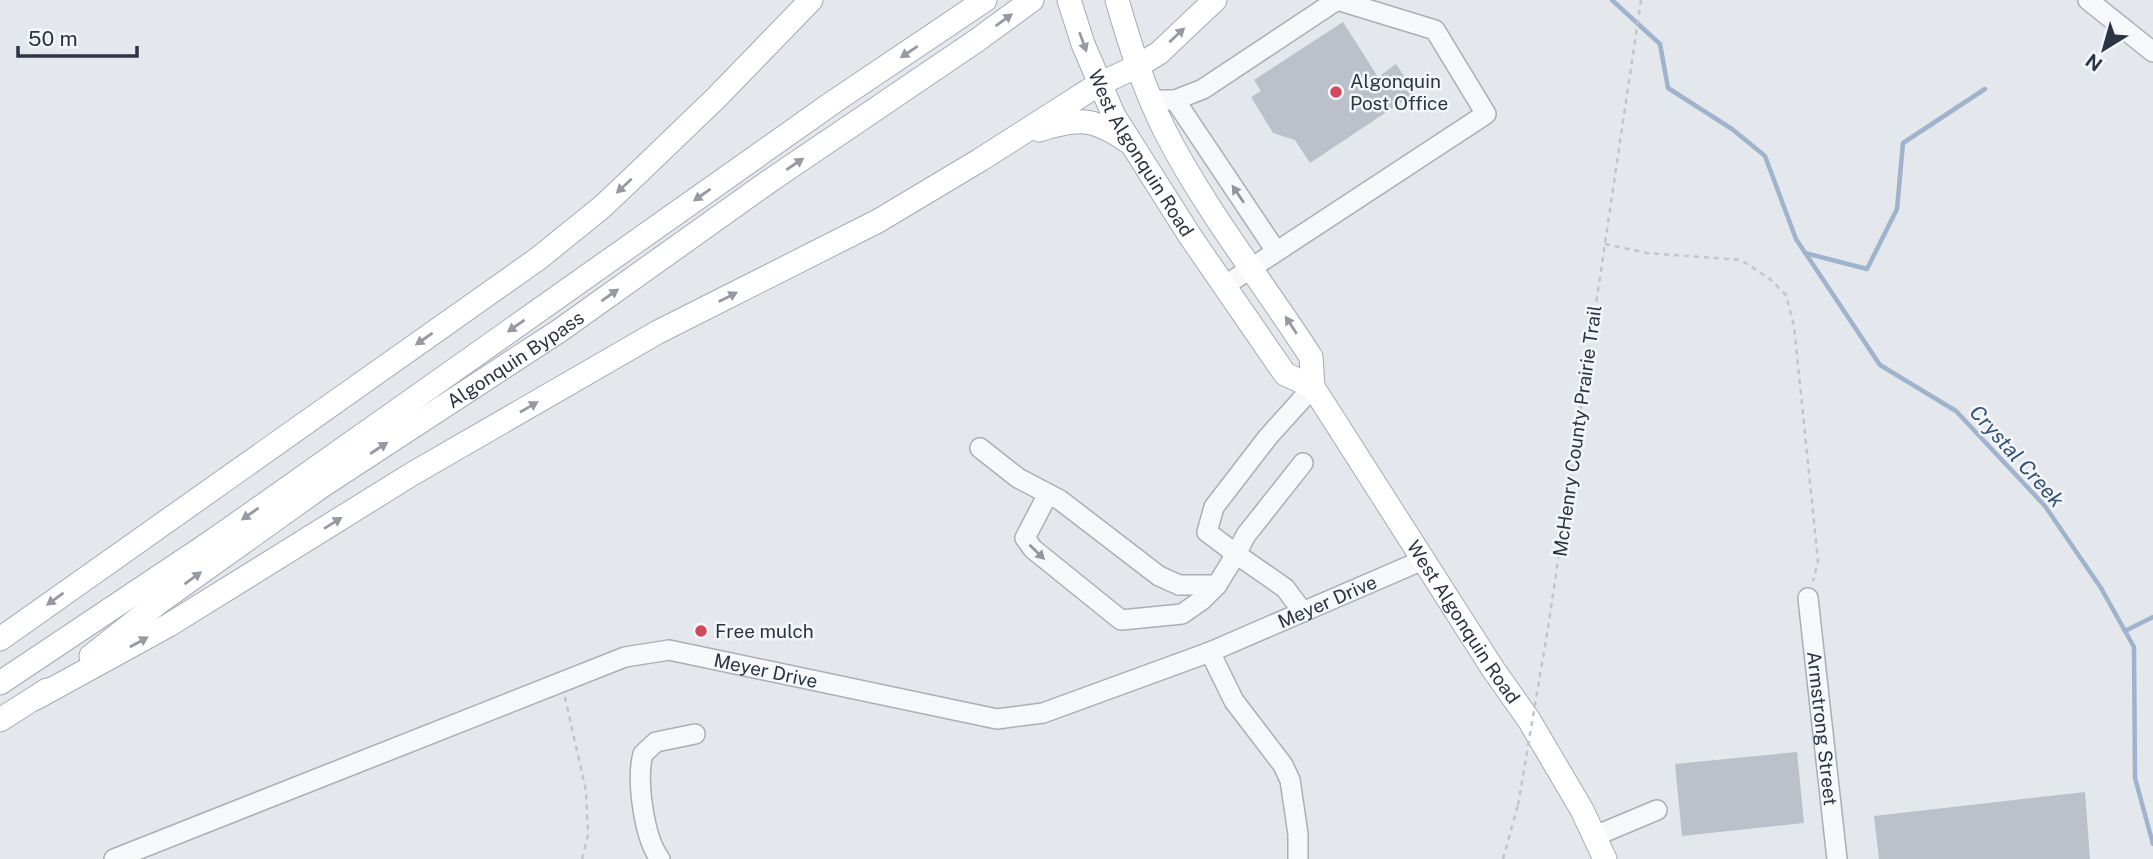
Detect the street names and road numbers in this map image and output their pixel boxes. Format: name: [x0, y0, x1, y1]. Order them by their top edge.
street label: West Algonquin Road: [1084, 66, 1198, 241]
street label: McHenry County Prairie Trail: [1548, 304, 1606, 558]
street label: Algonquin Bypass: [443, 306, 588, 412]
street label: West Algonquin Road: [1403, 536, 1525, 708]
street label: Meyer Drive: [1274, 570, 1380, 632]
street label: Meyer Drive: [712, 649, 820, 692]
street label: Armstrong Street: [1803, 650, 1842, 806]

